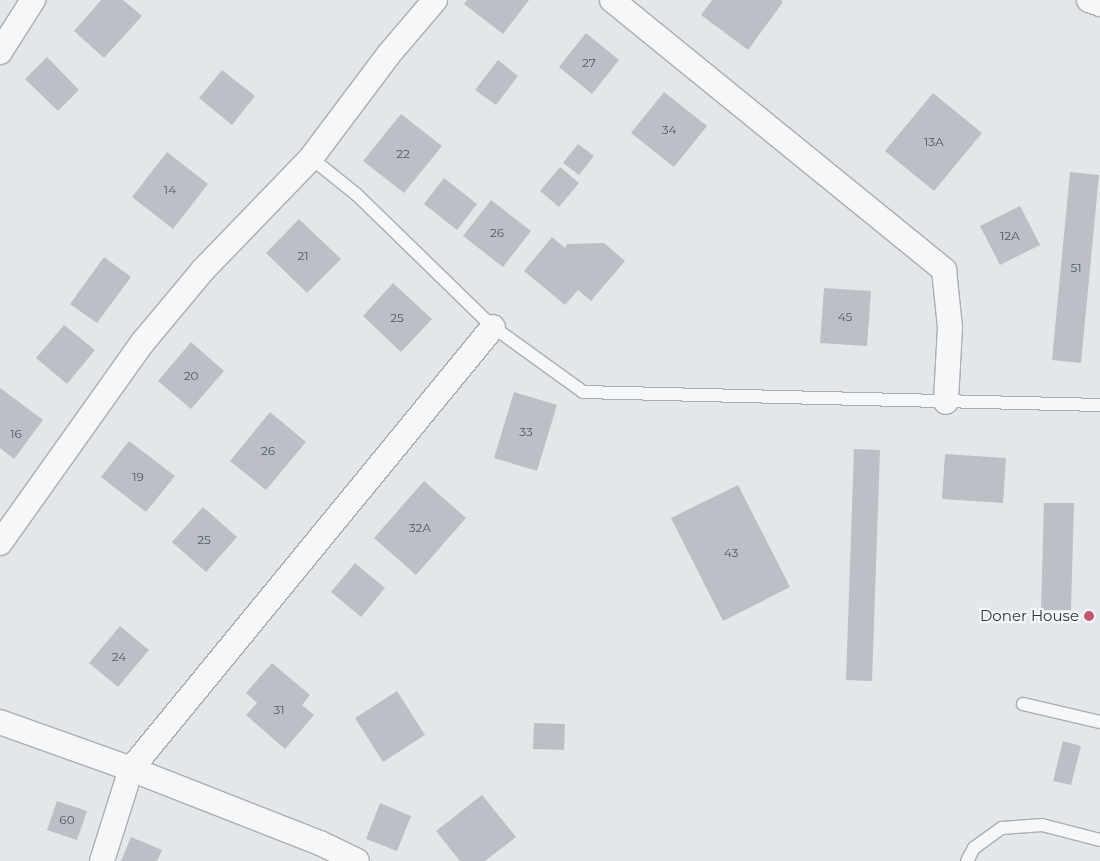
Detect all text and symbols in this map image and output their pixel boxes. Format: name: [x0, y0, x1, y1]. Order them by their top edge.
house number: 27: [582, 56, 596, 70]
house number: 34: [662, 123, 676, 137]
house number: 13А: [924, 135, 944, 149]
house number: 22: [396, 147, 410, 161]
house number: 14: [164, 183, 176, 197]
house number: 26: [490, 226, 504, 240]
house number: 12А: [1000, 229, 1020, 243]
house number: 21: [297, 249, 309, 263]
house number: 51: [1070, 261, 1082, 275]
house number: 45: [838, 310, 852, 324]
house number: 25: [390, 311, 404, 325]
house number: 20: [184, 369, 198, 383]
house number: 33: [519, 425, 533, 439]
house number: 16: [10, 427, 22, 441]
house number: 26: [261, 444, 275, 458]
house number: 19: [132, 470, 144, 484]
house number: 32А: [409, 521, 431, 535]
house number: 25: [197, 533, 211, 547]
house number: 43: [724, 546, 738, 560]
place label: Doner House: [980, 607, 1079, 625]
marker: Doner House: [1083, 610, 1095, 622]
house number: 24: [112, 650, 126, 664]
house number: 31: [273, 703, 285, 717]
house number: 60: [59, 813, 75, 827]

